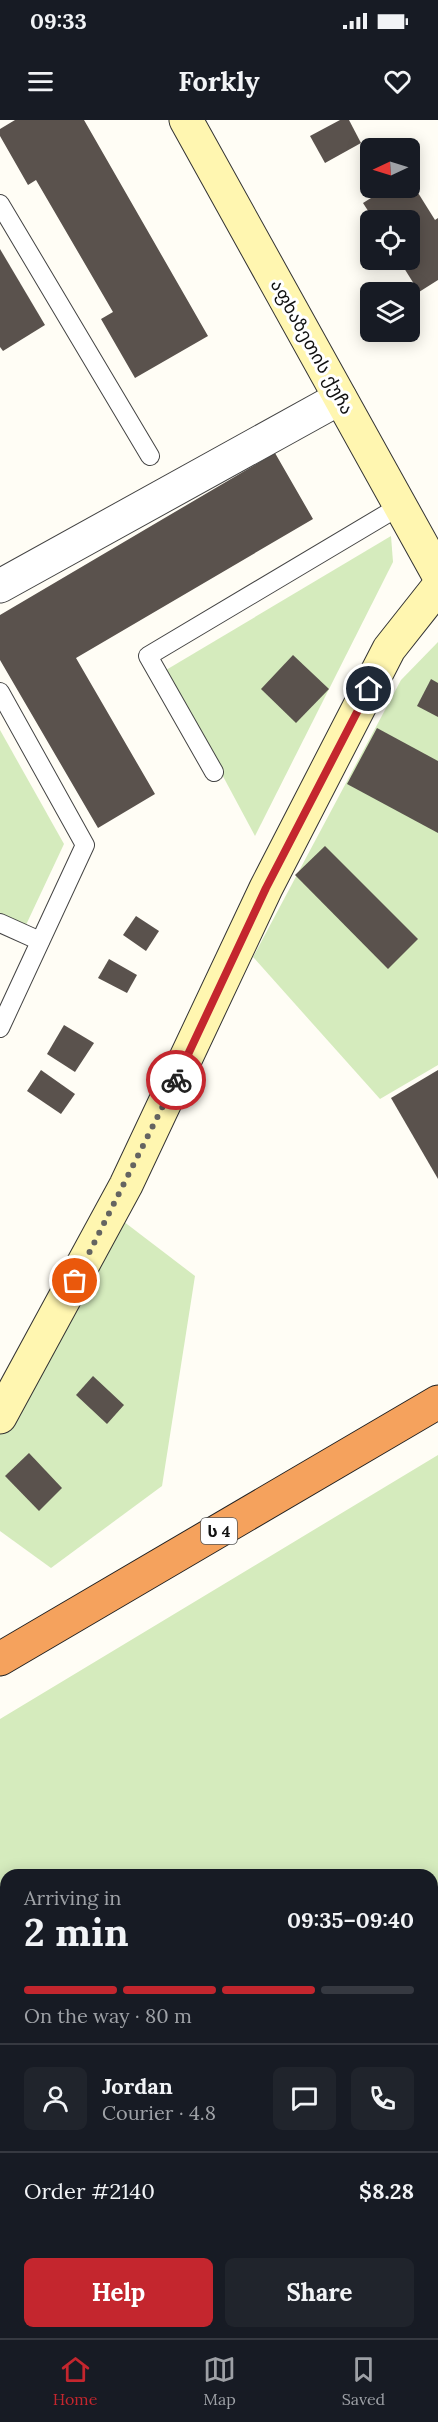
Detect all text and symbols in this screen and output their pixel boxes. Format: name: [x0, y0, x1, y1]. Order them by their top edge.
text: 09:33: [30, 7, 87, 35]
text: Forkly: [178, 64, 260, 98]
icon: menu: [24, 65, 57, 98]
icon: heart: [381, 65, 414, 98]
north arrow: [360, 138, 420, 198]
map controls: [360, 138, 420, 342]
button: locate: [360, 210, 420, 270]
street label: აფხაზეთის ქუჩა: [266, 275, 359, 418]
button: layers: [360, 282, 420, 342]
pin: [343, 663, 394, 714]
icon: home: [352, 672, 385, 705]
courier: [146, 1050, 206, 1110]
icon: bike: [160, 1064, 193, 1097]
pin: [49, 1255, 100, 1306]
icon: bag: [58, 1264, 91, 1297]
road number: ს 4: [201, 1518, 237, 1544]
text: Arriving in: [24, 1885, 121, 1910]
text: 09:35–09:40: [287, 1906, 414, 1934]
text: 2 min: [24, 1907, 129, 1957]
text: On the way · 80 m: [24, 2003, 192, 2028]
button: person: [24, 2067, 87, 2130]
button: chat: [273, 2067, 336, 2130]
button: phone: [351, 2067, 414, 2130]
text: Jordan: [102, 2072, 173, 2100]
text: Courier · 4.8: [102, 2100, 216, 2125]
text: Order #2140: [24, 2177, 155, 2205]
text: $8.28: [359, 2177, 414, 2205]
button: Help: [24, 2258, 213, 2327]
button: Share: [225, 2258, 414, 2327]
tab: Home: [53, 2353, 97, 2409]
tab: Map: [203, 2353, 236, 2409]
tab: Saved: [342, 2353, 385, 2409]

